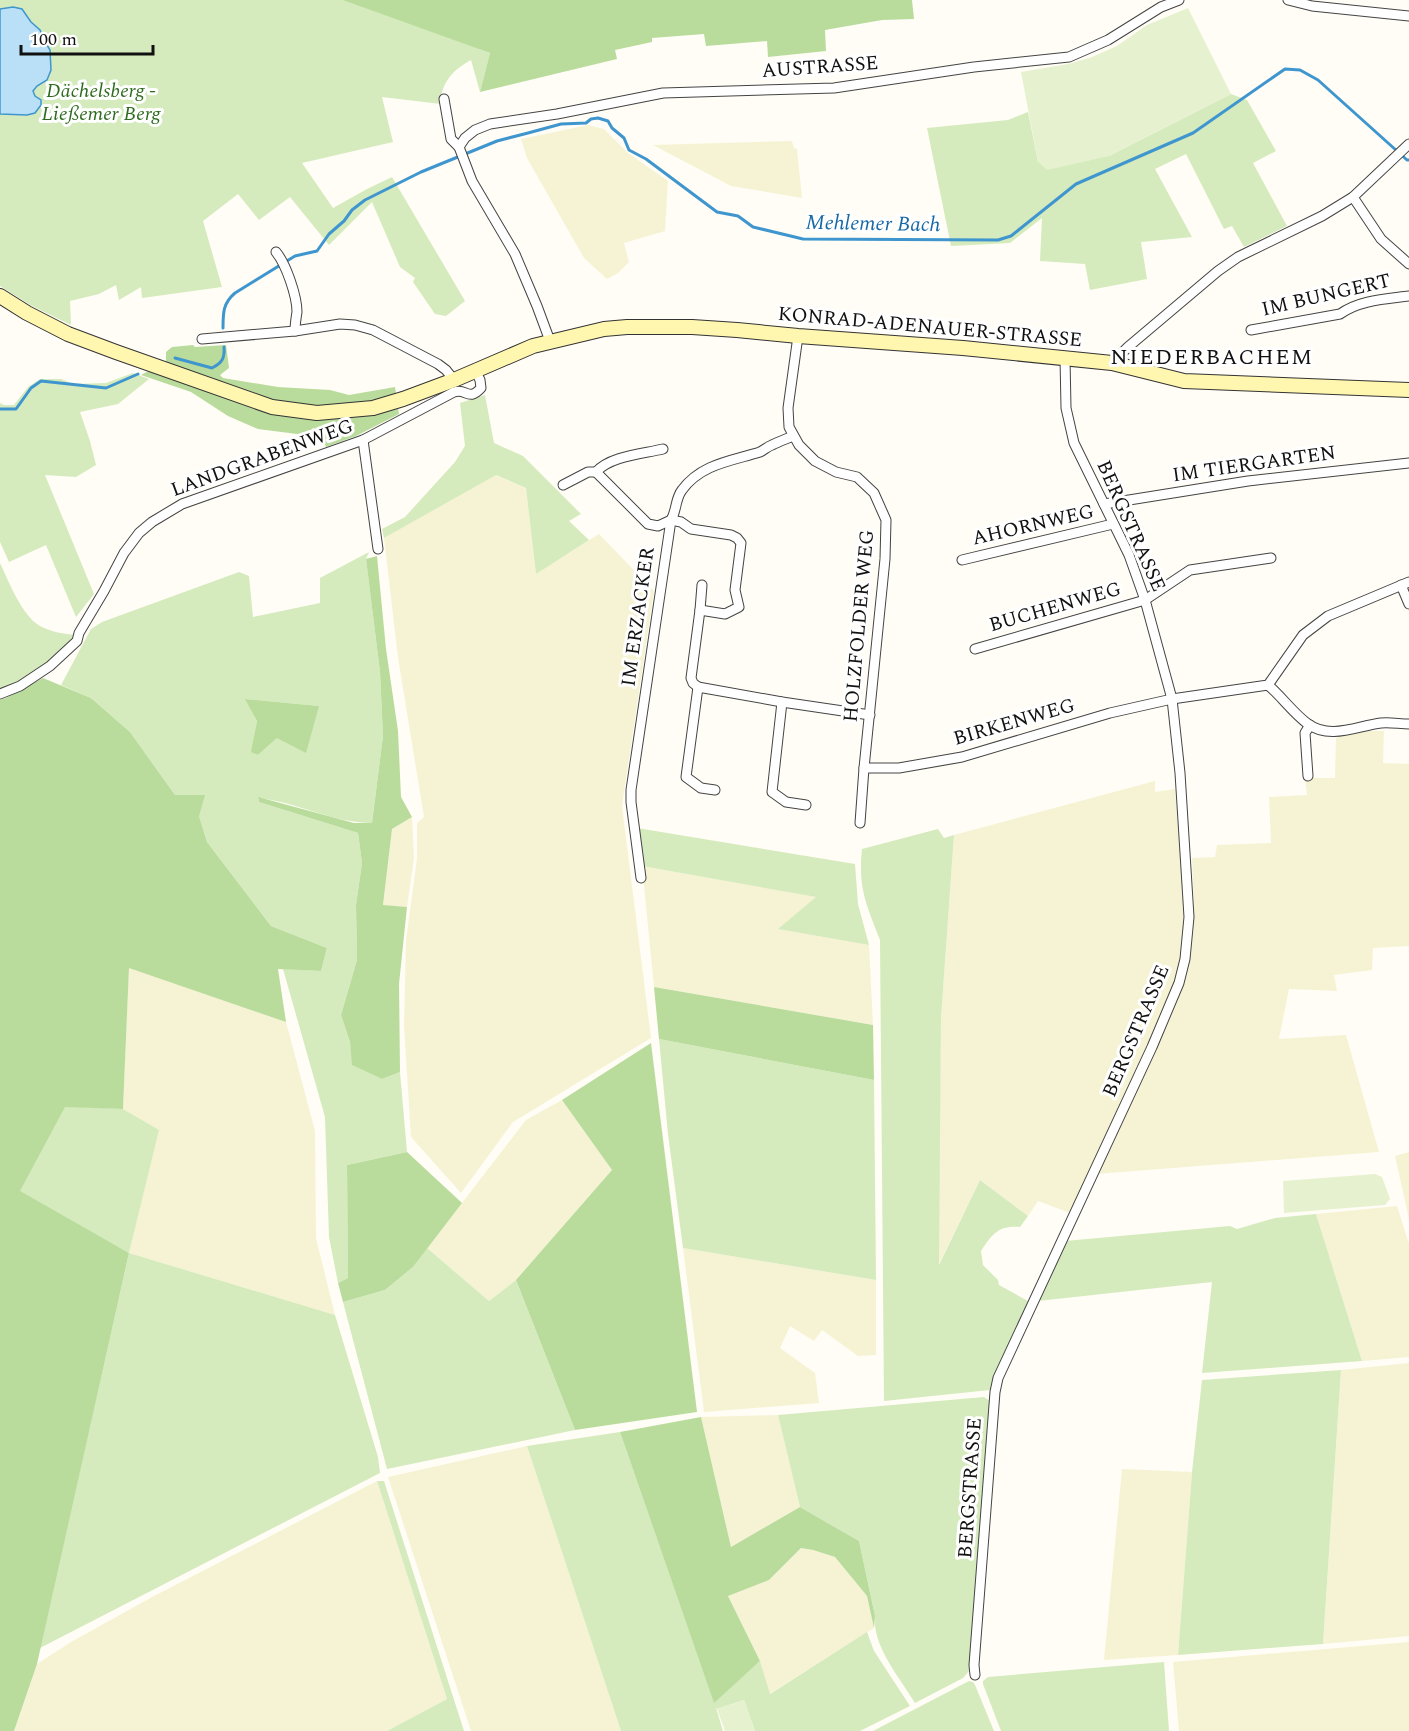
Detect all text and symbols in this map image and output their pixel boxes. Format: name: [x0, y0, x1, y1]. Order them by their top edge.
scale bar: [21, 18, 153, 56]
text: 100 m: [30, 26, 77, 53]
street label: AUSTRASSE: [761, 48, 879, 86]
park label: Dächelsberg - Ließemer Berg: [42, 76, 162, 129]
water label: Mehlemer Bach: [805, 207, 941, 241]
street label: IM BUNGERT: [1258, 266, 1394, 324]
street label: KONRAD-ADENAUER-STRASSE: [777, 299, 1083, 355]
district label: NIEDERBACHEM: [1110, 341, 1314, 374]
street label: LANDGRABENWEG: [167, 411, 357, 505]
street label: IM TIERGARTEN: [1170, 438, 1338, 490]
street label: BERGSTRASSE: [1089, 455, 1173, 597]
street label: AHORNWEG: [969, 496, 1097, 554]
street label: HOLZFOLDER WEG: [836, 528, 882, 724]
street label: IM ERZACKER: [613, 545, 663, 689]
street label: BUCHENWEG: [985, 574, 1125, 640]
street label: BIRKENWEG: [950, 690, 1078, 754]
street label: BERGSTRASSE: [1095, 960, 1177, 1102]
street label: BERGSTRASSE: [950, 1416, 990, 1560]

